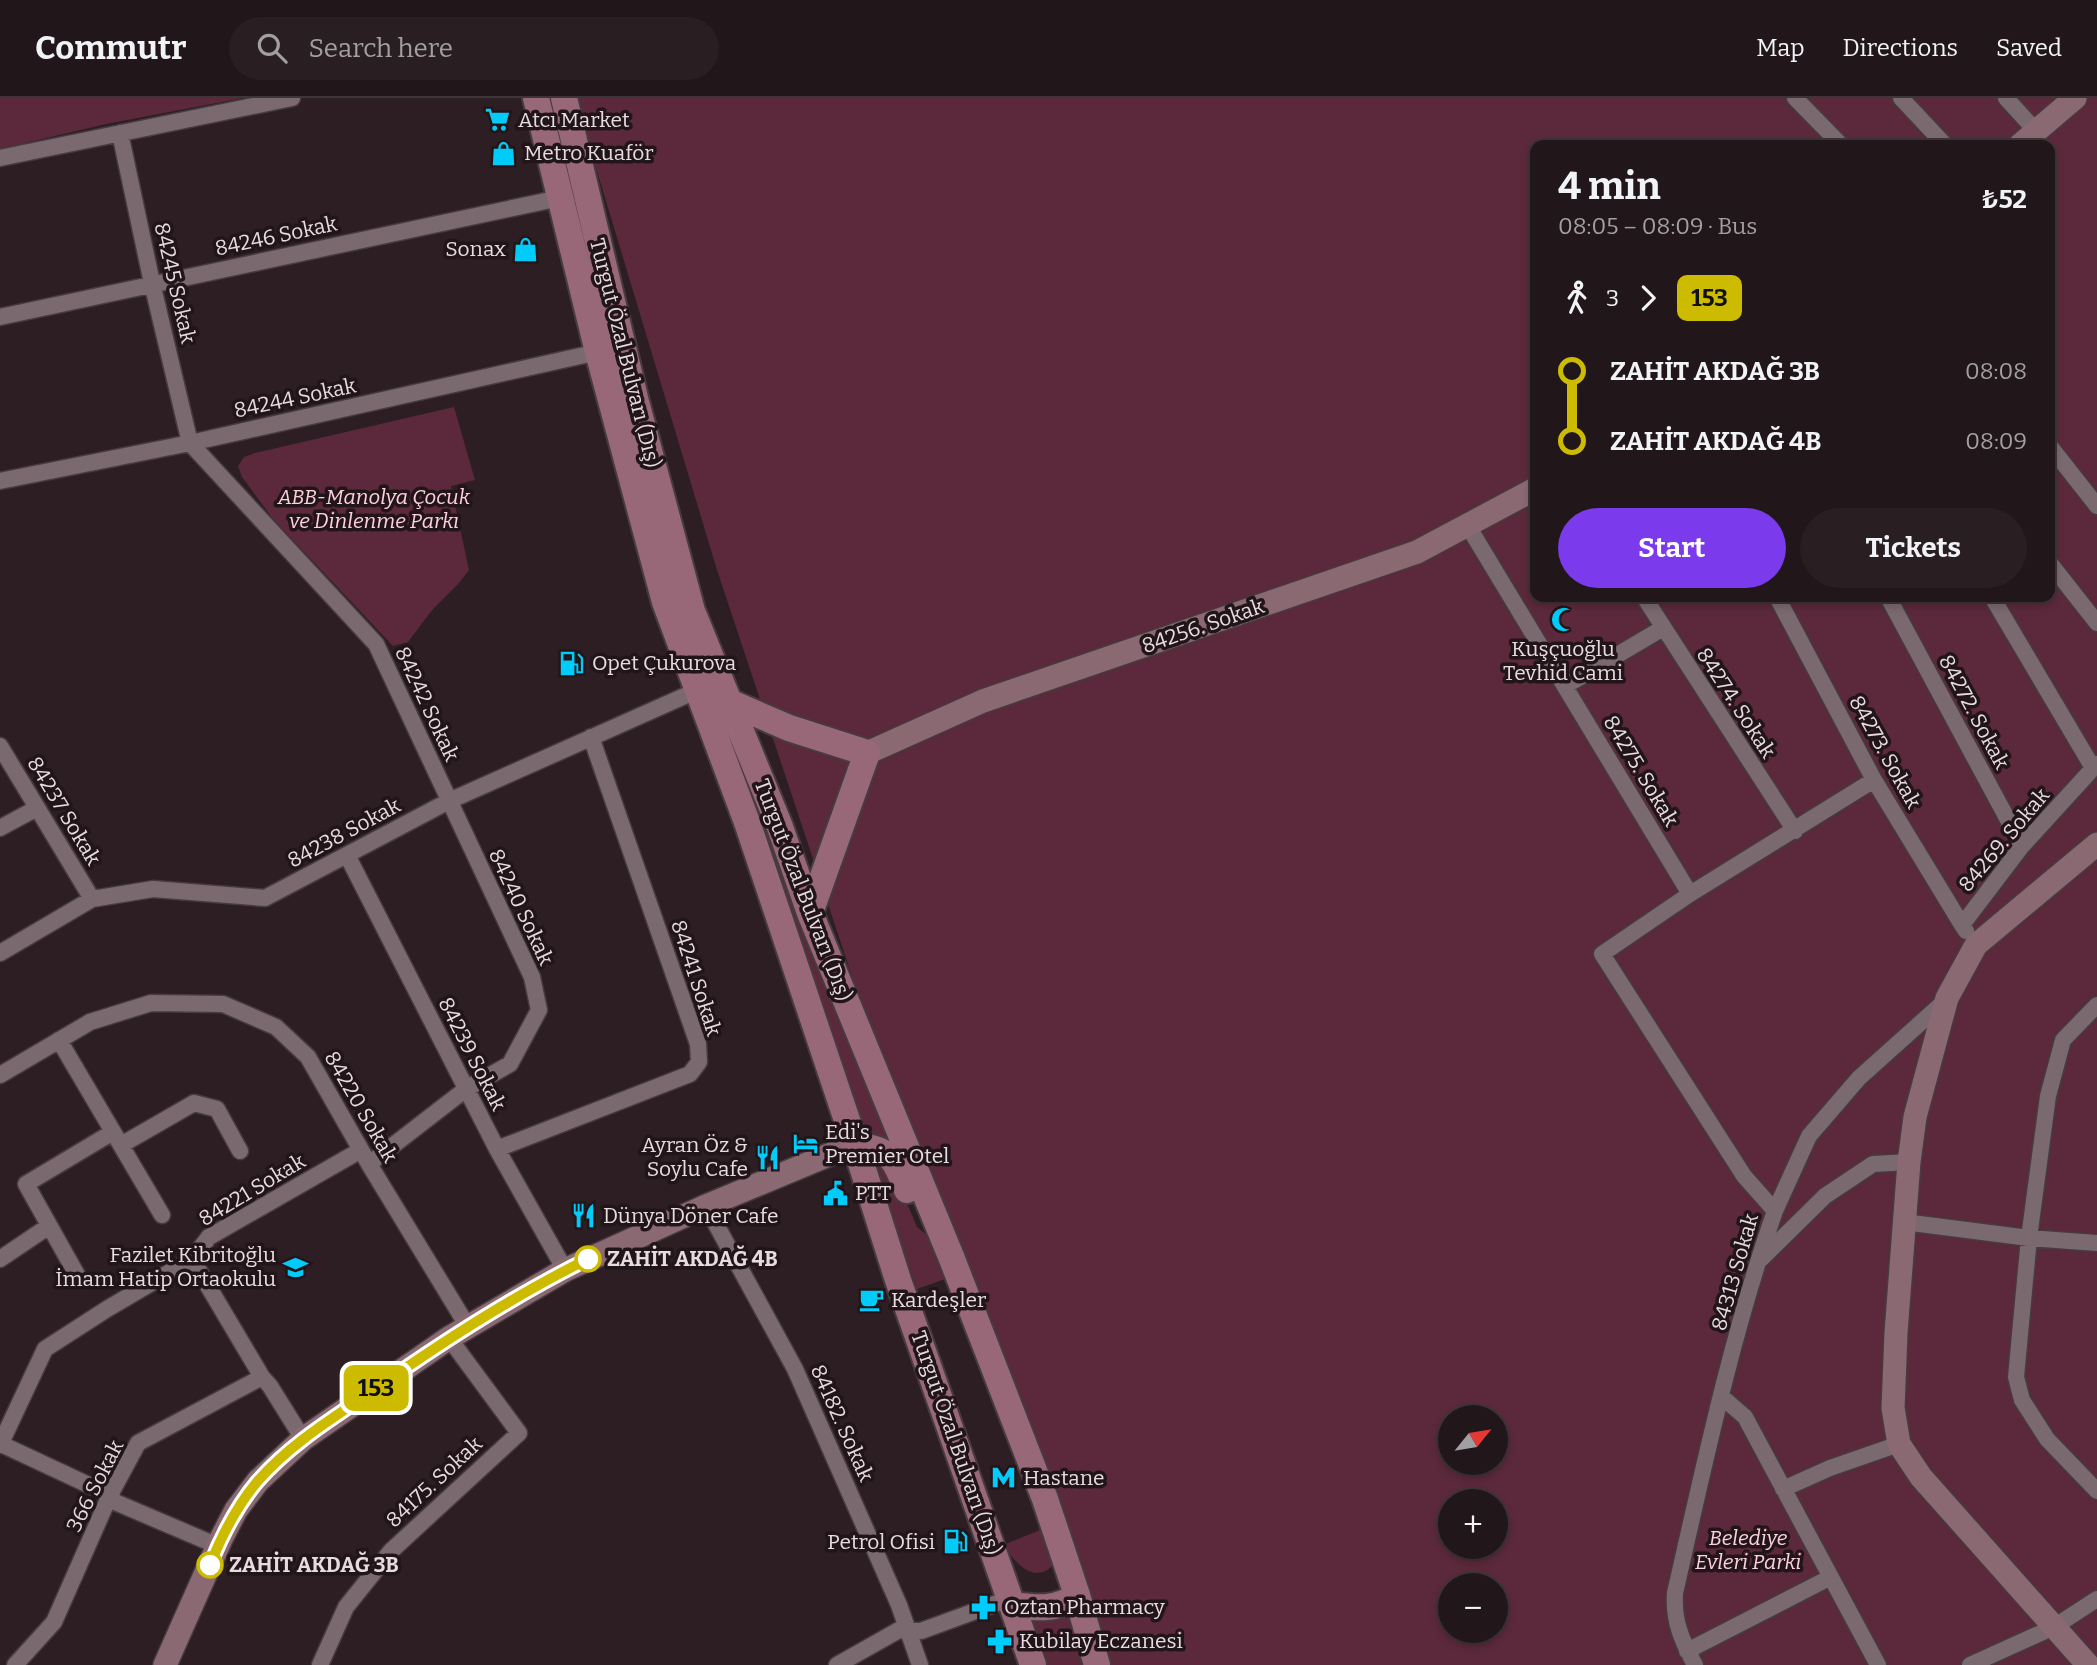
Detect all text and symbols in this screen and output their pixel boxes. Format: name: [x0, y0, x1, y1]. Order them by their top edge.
search box: [229, 17, 719, 80]
text: Commutr: [35, 28, 187, 68]
icon: search: [253, 29, 291, 67]
text: Search here: [309, 33, 453, 64]
text: Map: [1756, 34, 1805, 62]
text: Directions: [1843, 34, 1958, 62]
text: Saved: [1996, 34, 2062, 62]
supermarket icon: Atcı Market: [484, 106, 512, 134]
place label: Atcı Market: [518, 107, 630, 133]
shop icon: Metro Kuaför: [490, 139, 518, 167]
place label: Metro Kuaför: [524, 140, 654, 166]
text: 4 min: [1558, 163, 1661, 209]
text: ₺52: [1981, 184, 2027, 215]
street label: 84246 Sokak: [213, 210, 340, 262]
text: 08:05 – 08:09 · Bus: [1558, 212, 1757, 240]
street label: 84245 Sokak: [148, 220, 202, 346]
shop icon: Sonax: [512, 235, 540, 263]
place label: Sonax: [445, 236, 506, 262]
street label: Turgut Özal Bulvarı (Dış): [584, 236, 666, 470]
icon: walk: [1558, 279, 1596, 317]
icon: forward: [1629, 279, 1667, 317]
text: 3: [1606, 284, 1619, 312]
text: 153: [1691, 284, 1728, 312]
text: ZAHİT AKDAĞ 3B: [1610, 356, 1820, 387]
text: 08:08: [1965, 357, 2027, 385]
street label: 84244 Sokak: [232, 372, 359, 424]
text: ZAHİT AKDAĞ 4B: [1610, 426, 1822, 457]
text: 08:09: [1965, 427, 2027, 455]
park label: ABB-Manolya Çocuk ve Dinlenme Parkı: [277, 484, 471, 534]
button: Start: [1558, 508, 1786, 588]
button: Tickets: [1800, 508, 2027, 588]
street label: 84256. Sokak: [1138, 593, 1268, 659]
mosque icon: Kuşçuoğlu Tevhid Cami: [1549, 606, 1577, 634]
place label: Kuşçuoğlu Tevhid Cami: [1503, 636, 1623, 686]
street label: 84242 Sokak: [389, 643, 465, 765]
street label: 84274. Sokak: [1691, 643, 1781, 763]
fuel station icon: Opet Çukurova: [558, 649, 586, 677]
place label: Opet Çukurova: [592, 650, 737, 676]
street label: 84272. Sokak: [1933, 650, 2015, 774]
street label: 84273. Sokak: [1843, 691, 1927, 813]
street label: 84275. Sokak: [1598, 711, 1684, 831]
street label: 84237 Sokak: [21, 752, 107, 870]
street label: Turgut Özal Bulvarı (Dış): [749, 775, 857, 1005]
street label: 84269. Sokak: [1953, 783, 2055, 897]
street label: 84238 Sokak: [283, 792, 405, 874]
street label: 84240 Sokak: [483, 845, 559, 969]
street label: 84241 Sokak: [665, 917, 727, 1039]
street label: 84239 Sokak: [432, 993, 512, 1115]
street label: 84220 Sokak: [319, 1047, 403, 1167]
place label: Edi's Premier Otel: [825, 1119, 949, 1169]
hotel icon: Edi's Premier Otel: [791, 1130, 819, 1158]
place label: Ayran Öz & Soylu Cafe: [641, 1132, 748, 1182]
restaurant icon: Ayran Öz & Soylu Cafe: [754, 1143, 782, 1171]
street label: 84221 Sokak: [194, 1148, 310, 1232]
public building icon: PTT: [821, 1179, 849, 1207]
place label: PTT: [855, 1180, 891, 1206]
restaurant icon: Dünya Döner Cafe: [569, 1202, 597, 1230]
place label: Dünya Döner Cafe: [603, 1203, 778, 1229]
street label: 84313 Sokak: [1706, 1210, 1764, 1334]
place label: Fazilet Kibritoğlu İmam Hatip Ortaokulu: [55, 1242, 276, 1292]
place label: ZAHİT AKDAĞ 4B: [607, 1245, 778, 1272]
marker: ZAHİT AKDAĞ 4B: [575, 1246, 601, 1272]
school or university icon: Fazilet Kibritoğlu İmam Hatip Ortaokulu: [282, 1253, 310, 1281]
cafe icon: Kardeşler: [857, 1286, 885, 1314]
place label: Kardeşler: [891, 1287, 986, 1313]
street label: Turgut Özal Bulvarı (Dış): [905, 1327, 1007, 1559]
street label: 84182. Sokak: [805, 1361, 879, 1486]
line badge: 153: [336, 1365, 416, 1411]
text: 153: [358, 1374, 394, 1402]
north arrow: [1438, 1405, 1508, 1475]
map controls: [1438, 1405, 1508, 1643]
street label: 84175. Sokak: [381, 1431, 488, 1533]
street label: 366 Sokak: [61, 1436, 129, 1536]
metro station icon: Hastane: [989, 1464, 1017, 1492]
place label: Hastane: [1023, 1465, 1105, 1491]
button: +: [1438, 1489, 1508, 1559]
park label: Belediye Evleri Parki: [1695, 1525, 1801, 1575]
fuel station icon: Petrol Ofisi: [941, 1528, 969, 1556]
place label: Petrol Ofisi: [827, 1529, 935, 1555]
place label: ZAHİT AKDAĞ 3B: [229, 1551, 399, 1578]
marker: ZAHİT AKDAĞ 3B: [197, 1552, 223, 1578]
button: −: [1438, 1573, 1508, 1643]
pharmacy icon: Oztan Pharmacy: [970, 1593, 998, 1621]
place label: Oztan Pharmacy: [1004, 1594, 1166, 1620]
pharmacy icon: Kubilay Eczanesi: [985, 1627, 1013, 1655]
place label: Kubilay Eczanesi: [1019, 1628, 1183, 1654]

